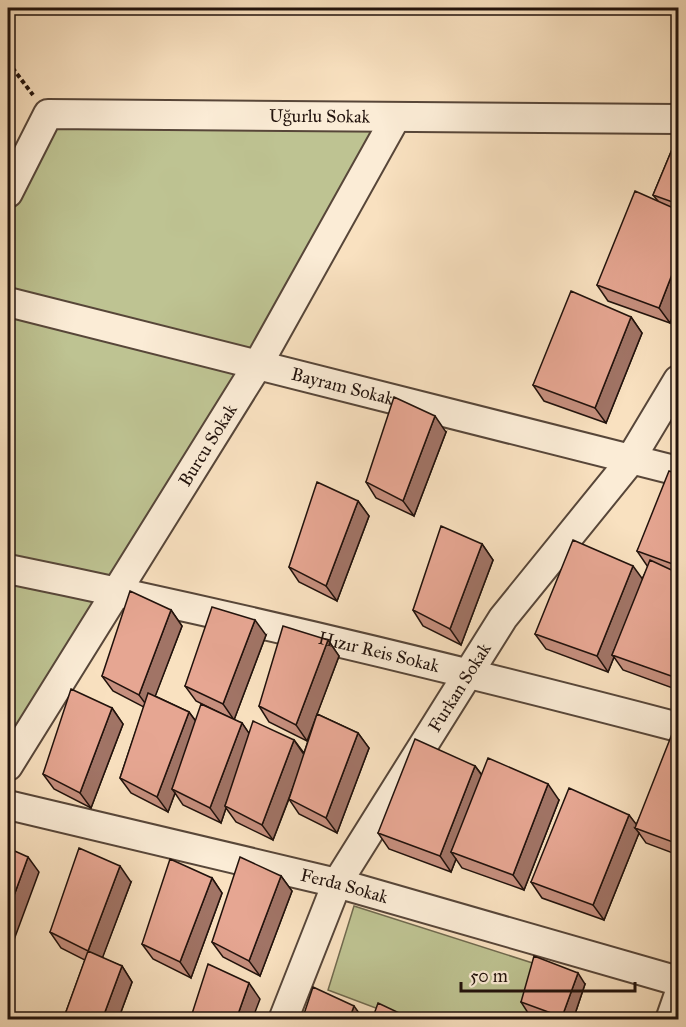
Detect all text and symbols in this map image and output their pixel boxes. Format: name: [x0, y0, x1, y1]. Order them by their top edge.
street label: Uğurlu Sokak: [269, 105, 371, 128]
street label: Bayram Sokak: [289, 363, 397, 410]
street label: Burcu Sokak: [174, 399, 242, 490]
street label: Hızır Reis Sokak: [316, 627, 442, 677]
street label: Furkan Sokak: [423, 638, 496, 736]
street label: Ferda Sokak: [298, 864, 391, 908]
scale bar: [461, 955, 635, 993]
text: 50 m: [470, 965, 508, 987]

